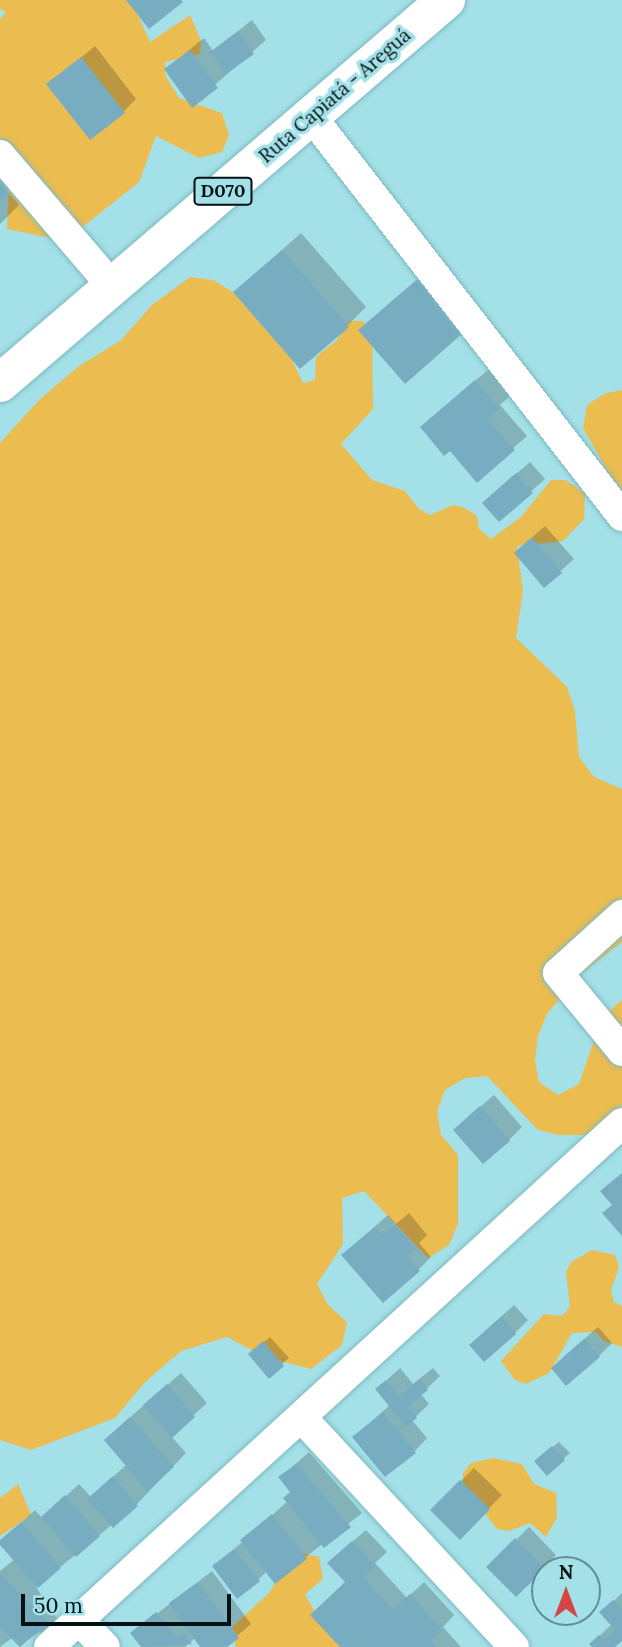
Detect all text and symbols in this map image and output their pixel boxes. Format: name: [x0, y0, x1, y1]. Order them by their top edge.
street label: Ruta Capiatá - Areguá: [255, 24, 415, 168]
road number: D070: [193, 176, 253, 206]
north arrow: [531, 1556, 601, 1626]
text: N: [559, 1560, 573, 1584]
scale bar: [24, 1580, 234, 1624]
text: 50 m: [34, 1592, 83, 1619]

